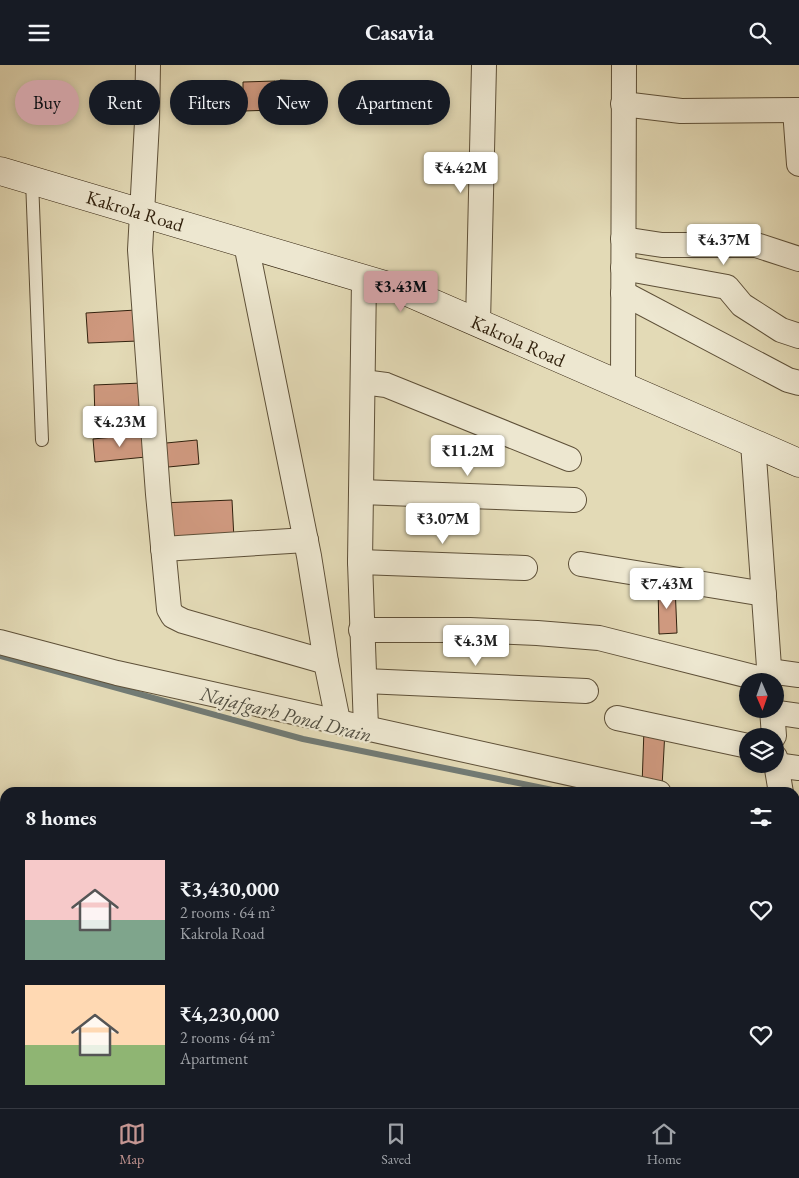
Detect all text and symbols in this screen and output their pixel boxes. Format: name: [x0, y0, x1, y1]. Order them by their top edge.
text: Casavia: [365, 18, 434, 47]
icon: menu: [25, 19, 53, 47]
icon: search: [746, 19, 774, 47]
chip: Buy: [15, 80, 79, 125]
chip: Rent: [89, 80, 160, 125]
chip: Filters: [170, 80, 248, 125]
chip: New: [258, 80, 328, 125]
chip: Apartment: [338, 80, 450, 125]
pin: ₹4.42M: [420, 151, 502, 194]
text: ₹4.42M: [435, 157, 487, 178]
street label: Kakrola Road: [83, 184, 187, 238]
pin: ₹4.37M: [683, 223, 765, 266]
text: ₹4.37M: [698, 229, 750, 250]
pin: ₹3.43M: [360, 271, 442, 313]
text: ₹3.43M: [375, 276, 427, 297]
street label: Kakrola Road: [467, 309, 569, 373]
pin: ₹4.23M: [79, 405, 161, 448]
text: ₹4.23M: [94, 411, 146, 432]
pin: ₹11.2M: [427, 435, 509, 477]
text: ₹11.2M: [442, 440, 494, 461]
pin: ₹3.07M: [402, 503, 484, 545]
text: ₹3.07M: [417, 508, 469, 529]
pin: ₹7.43M: [626, 567, 708, 610]
text: ₹7.43M: [641, 573, 693, 594]
pin: ₹4.3M: [441, 625, 511, 667]
text: ₹4.3M: [454, 630, 498, 651]
north arrow: [739, 673, 784, 717]
map controls: [739, 673, 784, 773]
water label: Najafgarh Pond Drain: [196, 680, 375, 748]
button: layers: [739, 728, 784, 773]
icon: filters: [747, 803, 775, 831]
text: 8 homes: [25, 804, 97, 831]
text: ₹3,430,000: [180, 875, 279, 902]
icon: home: [65, 880, 125, 940]
icon: heart: [747, 896, 775, 924]
text: 2 rooms · 64 m²: [180, 902, 275, 923]
text: Kakrola Road: [180, 923, 265, 944]
text: ₹4,230,000: [180, 1000, 279, 1027]
icon: home: [65, 1005, 125, 1065]
icon: heart: [747, 1021, 775, 1049]
text: 2 rooms · 64 m²: [180, 1027, 275, 1048]
text: Apartment: [180, 1048, 248, 1069]
tab: Map: [118, 1120, 146, 1168]
tab: Saved: [381, 1120, 411, 1168]
tab: Home: [647, 1120, 681, 1168]

